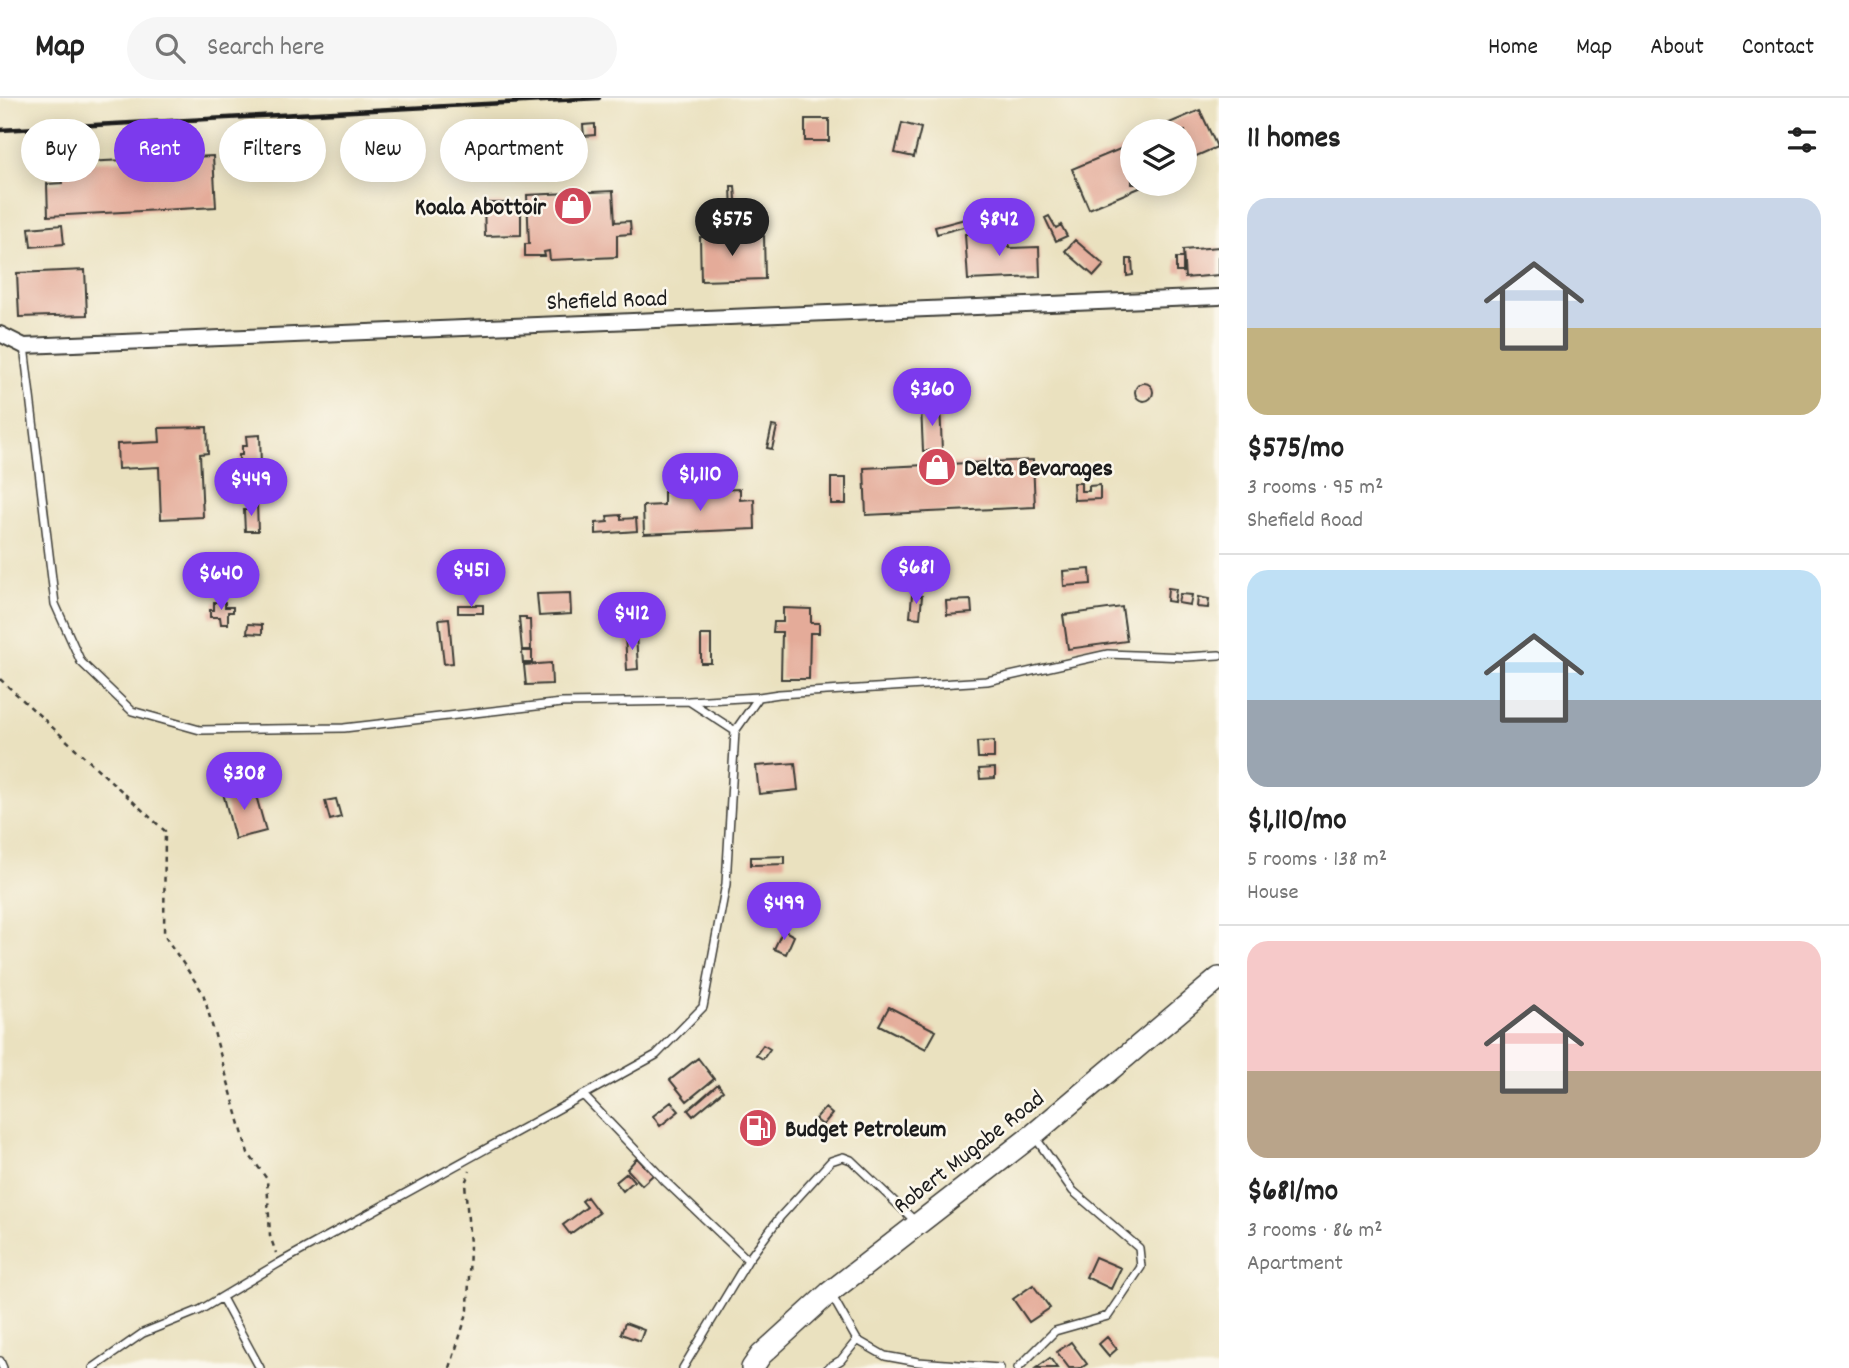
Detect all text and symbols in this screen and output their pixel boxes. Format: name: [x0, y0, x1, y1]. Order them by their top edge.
search box: [127, 17, 617, 80]
text: Map: [35, 25, 85, 72]
icon: search: [151, 29, 189, 67]
text: Search here: [207, 30, 325, 67]
text: Home: [1488, 31, 1538, 65]
text: Map: [1576, 31, 1612, 65]
text: About: [1650, 31, 1704, 65]
text: Contact: [1742, 31, 1814, 65]
chip: Buy: [21, 119, 100, 182]
chip: Rent: [114, 119, 205, 182]
chip: Filters: [219, 119, 326, 182]
chip: New: [340, 119, 426, 182]
chip: Apartment: [440, 119, 588, 182]
map controls: [1120, 119, 1197, 196]
button: layers: [1120, 119, 1197, 196]
text: 11 homes: [1247, 119, 1341, 162]
icon: filters: [1783, 121, 1821, 159]
shop icon: Koala Abottoir: [552, 185, 594, 227]
place label: Koala Abottoir: [415, 192, 547, 226]
pin: $575: [691, 198, 773, 258]
pin: $842: [958, 198, 1040, 258]
text: $575: [711, 204, 753, 237]
text: $842: [979, 204, 1019, 237]
icon: home: [1471, 243, 1597, 369]
street label: Shefield Road: [546, 283, 668, 321]
pin: $360: [891, 368, 973, 428]
text: $360: [909, 374, 955, 407]
text: $575/mo: [1247, 429, 1344, 472]
shop icon: Delta Bevarages: [916, 446, 958, 488]
place label: Delta Bevarages: [964, 453, 1113, 487]
pin: $1,110: [643, 454, 757, 513]
pin: $449: [210, 458, 292, 518]
text: $1,110: [678, 459, 722, 492]
text: $449: [230, 464, 272, 497]
text: 3 rooms · 95 m²: [1247, 472, 1383, 505]
text: Shefield Road: [1247, 505, 1363, 538]
pin: $681: [875, 546, 957, 606]
pin: $451: [430, 550, 512, 609]
pin: $640: [180, 552, 262, 612]
text: $681: [897, 552, 935, 585]
text: $451: [453, 555, 489, 588]
text: $640: [198, 558, 244, 591]
pin: $412: [591, 592, 673, 652]
text: $412: [614, 598, 650, 631]
icon: home: [1471, 615, 1597, 741]
pin: $308: [203, 752, 285, 812]
text: $308: [222, 758, 266, 791]
text: $1,110/mo: [1247, 801, 1346, 844]
text: 5 rooms · 138 m²: [1247, 844, 1387, 877]
text: House: [1247, 877, 1299, 910]
pin: $499: [743, 882, 825, 942]
text: $499: [763, 888, 805, 921]
icon: home: [1471, 986, 1597, 1112]
street label: Robert Mugabe Road: [887, 1083, 1053, 1223]
fuel station icon: Budget Petroleum: [737, 1107, 779, 1149]
place label: Budget Petroleum: [785, 1114, 946, 1148]
text: $681/mo: [1247, 1172, 1338, 1215]
text: 3 rooms · 86 m²: [1247, 1215, 1383, 1248]
text: Apartment: [1247, 1248, 1343, 1281]

